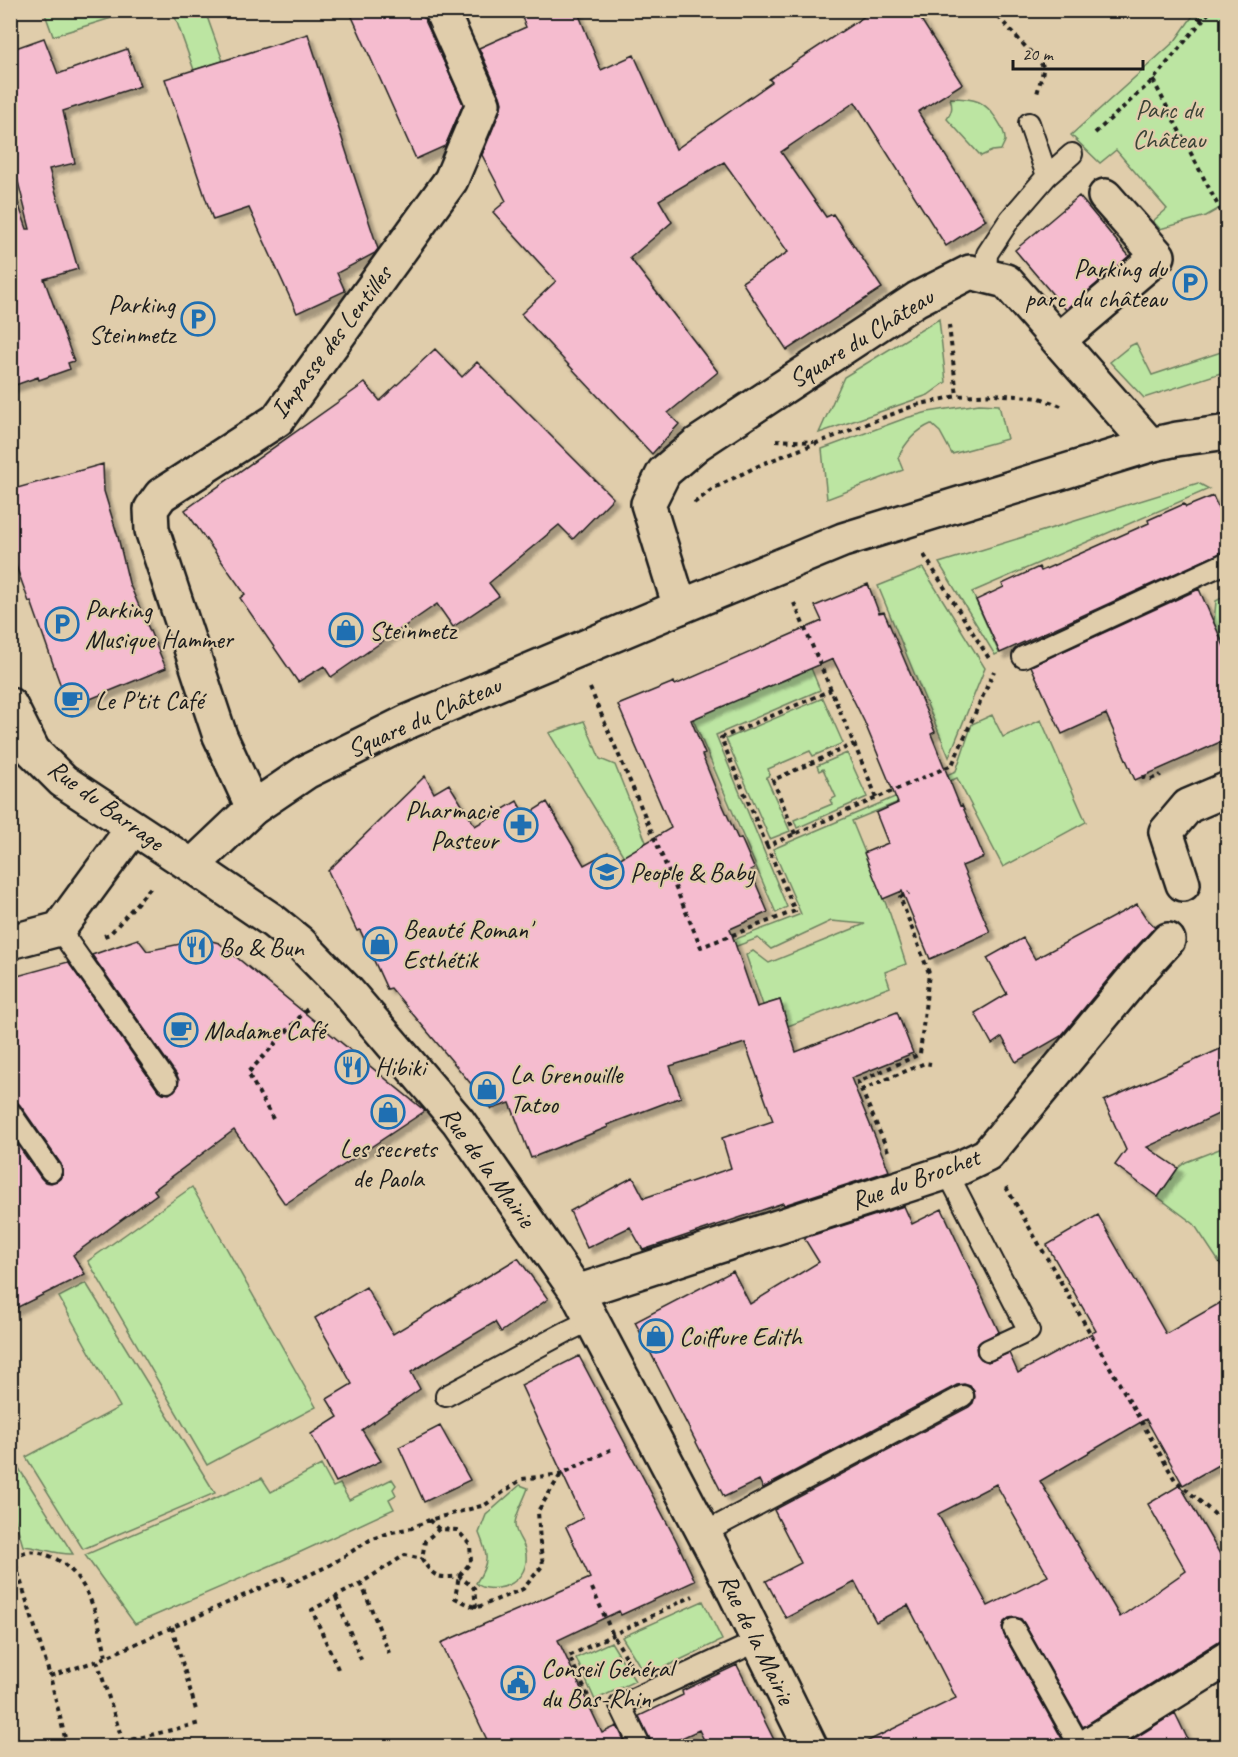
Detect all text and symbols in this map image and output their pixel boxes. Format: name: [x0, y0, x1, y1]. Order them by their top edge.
scale bar: [1013, 33, 1144, 71]
text: 20 m: [1022, 43, 1055, 65]
park label: Parc du Château: [1133, 93, 1207, 156]
place label: Parking du parc du château: [1025, 252, 1168, 315]
street label: Impasse des Lentilles: [263, 257, 401, 425]
parking icon: Parking du parc du château: [1172, 265, 1208, 301]
street label: Square du Château: [782, 280, 941, 396]
place label: Parking Steinmetz: [88, 288, 178, 351]
parking icon: Parking Steinmetz: [180, 301, 216, 337]
place label: Parking Musique Hammer: [85, 593, 235, 656]
parking icon: Parking Musique Hammer: [44, 606, 80, 642]
shop icon: Steinmetz: [328, 612, 364, 648]
place label: Steinmetz: [369, 614, 458, 647]
street label: Square du Château: [342, 668, 507, 766]
cafe icon: Le P'tit Café: [54, 682, 90, 718]
place label: Le P'tit Café: [95, 684, 207, 717]
street label: Rue du Barrage: [42, 752, 172, 859]
place label: Pharmacie Pasteur: [405, 794, 501, 857]
pharmacy icon: Pharmacie Pasteur: [503, 807, 539, 843]
school or university icon: People & Baby: [589, 854, 625, 890]
place label: People & Baby: [630, 856, 756, 889]
place label: Beauté Roman' Esthétik: [403, 913, 536, 976]
shop icon: Beauté Roman' Esthétik: [362, 926, 398, 962]
restaurant icon: Bo & Bun: [178, 929, 214, 965]
place label: Bo & Bun: [219, 931, 305, 964]
cafe icon: Madame Café: [163, 1012, 199, 1048]
place label: Madame Café: [204, 1014, 329, 1047]
restaurant icon: Hibiki: [334, 1049, 370, 1085]
place label: Hibiki: [375, 1051, 428, 1084]
place label: La Grenouille Tatoo: [510, 1058, 624, 1121]
shop icon: La Grenouille Tatoo: [469, 1071, 505, 1107]
shop icon: Les secrets de Paola: [370, 1094, 406, 1130]
street label: Rue de la Mairie: [433, 1100, 544, 1235]
place label: Les secrets de Paola: [340, 1132, 439, 1195]
street label: Rue du Brochet: [846, 1140, 986, 1218]
shop icon: Coiffure Edith: [638, 1318, 674, 1354]
place label: Coiffure Edith: [679, 1320, 803, 1353]
street label: Rue de la Mairie: [711, 1568, 803, 1711]
place label: Conseil Général du Bas-Rhin: [541, 1652, 678, 1715]
public building icon: Conseil Général du Bas-Rhin: [500, 1665, 536, 1701]

